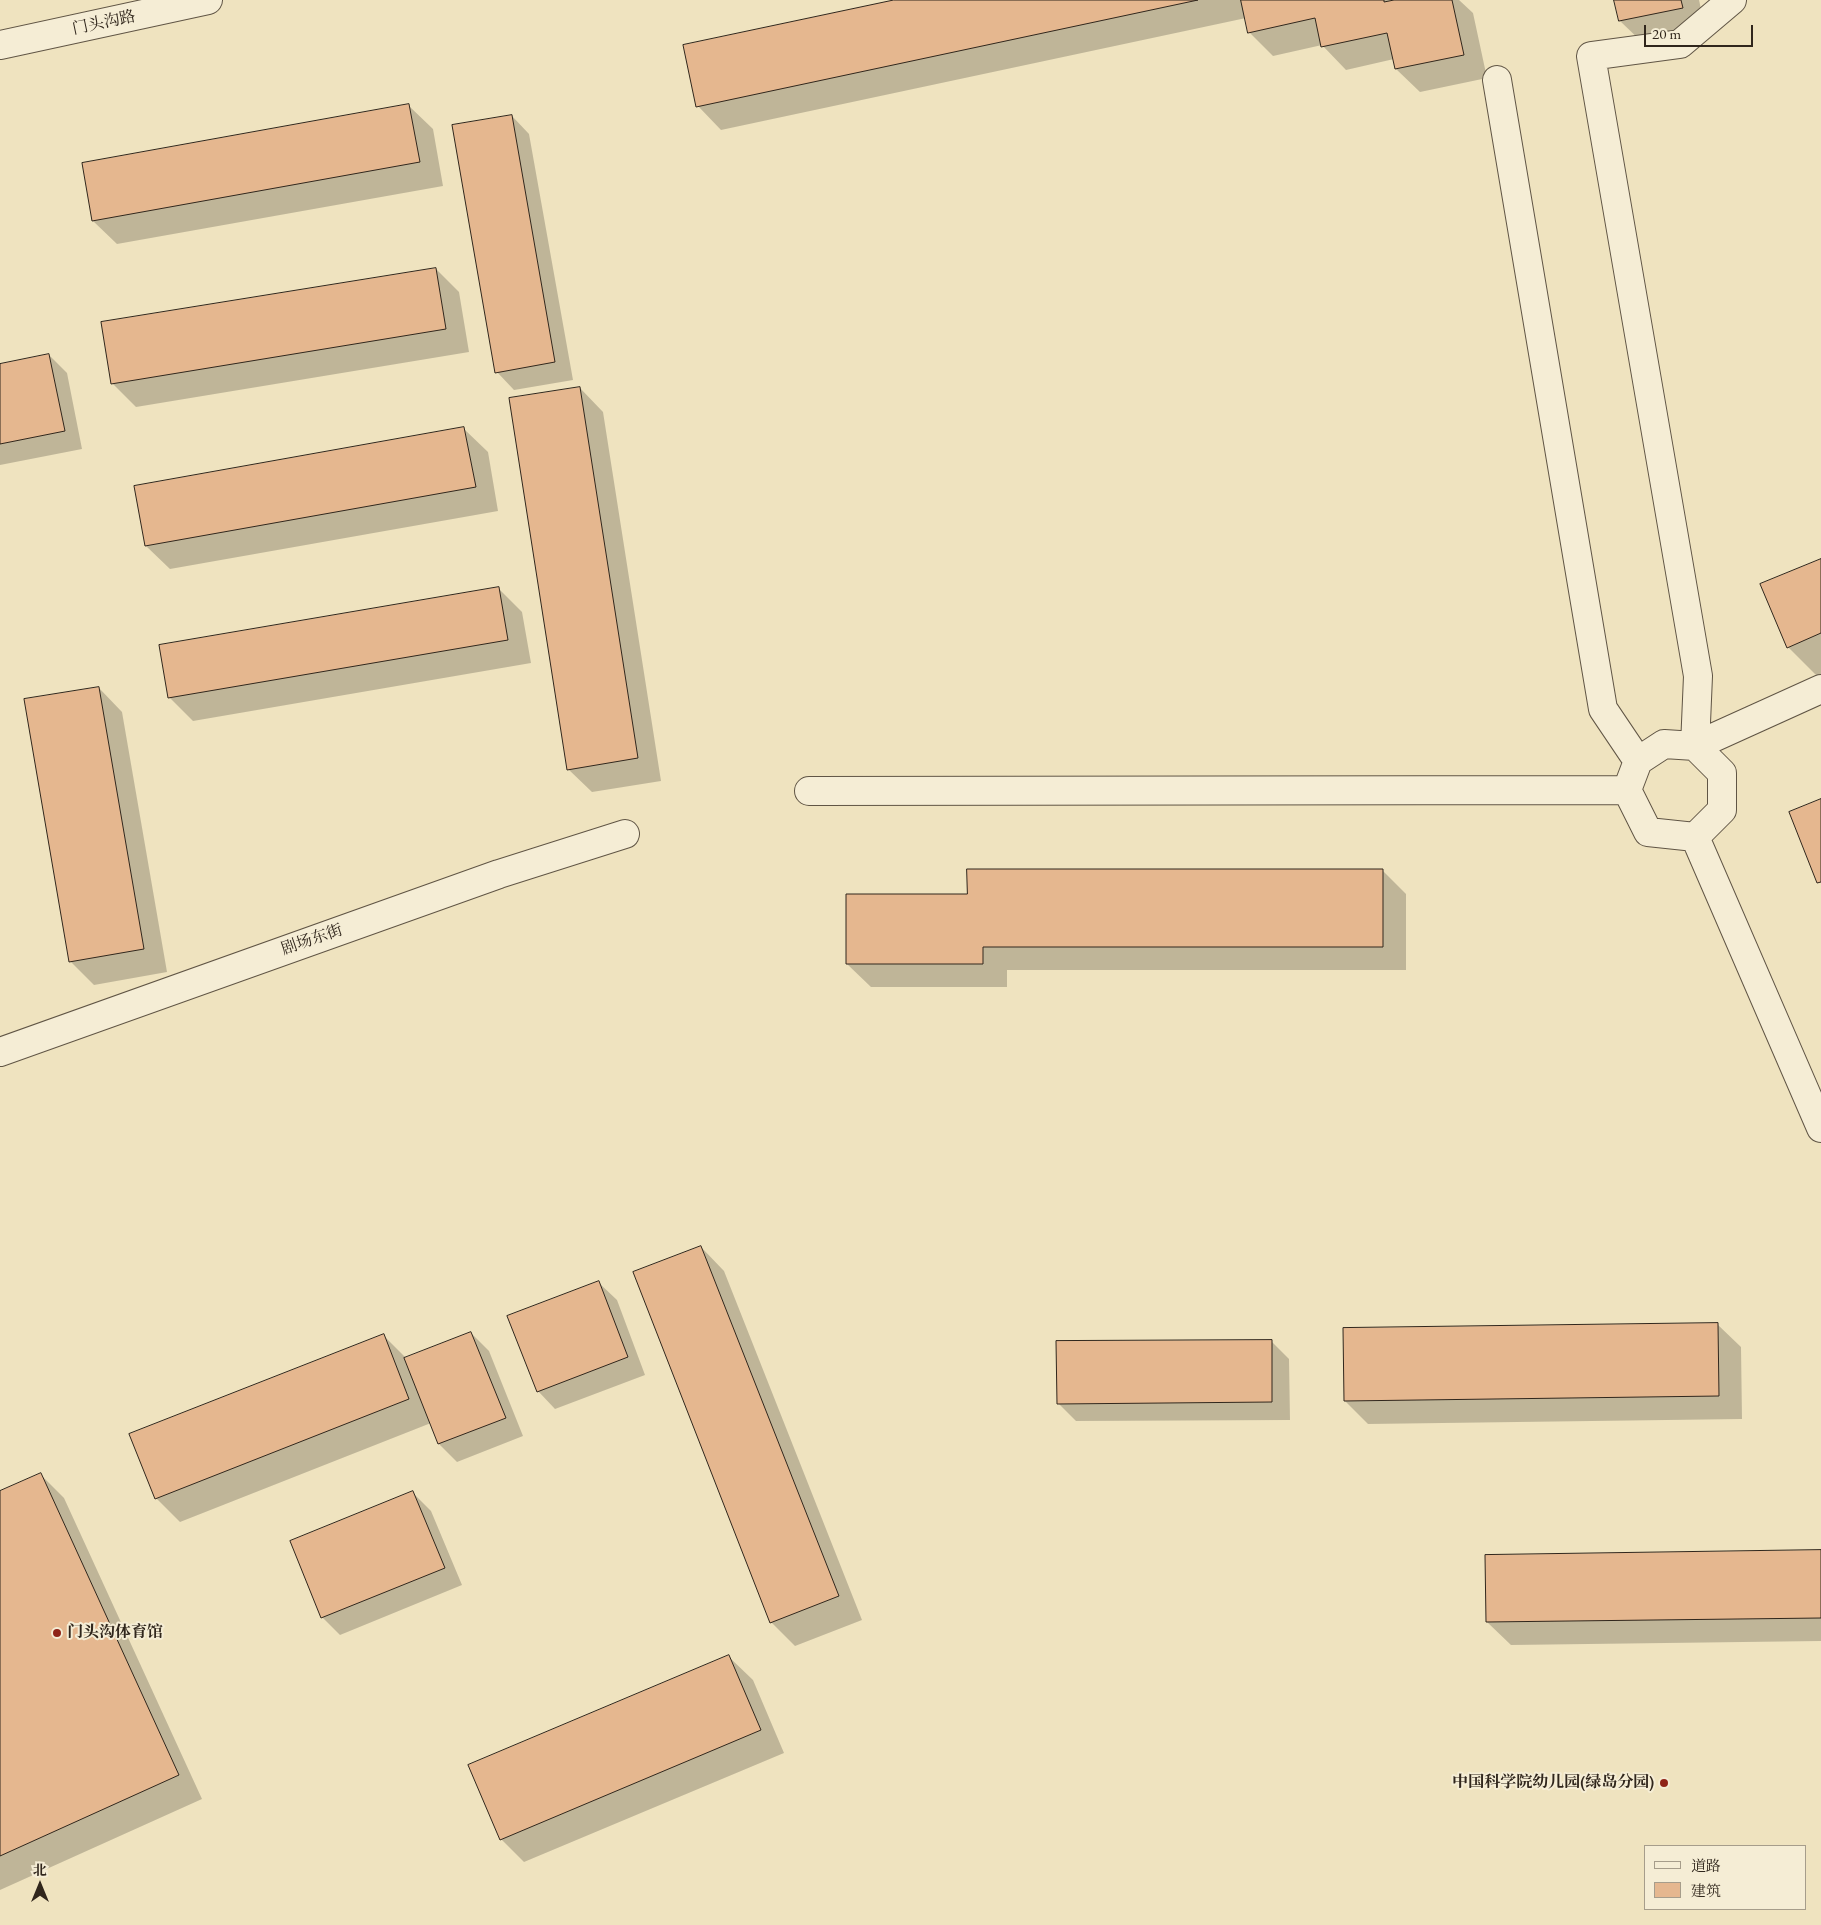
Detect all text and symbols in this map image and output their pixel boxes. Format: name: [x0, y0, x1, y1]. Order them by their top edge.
street label: 门头沟路: [71, 7, 137, 39]
scale bar: [1646, 15, 1755, 47]
text: 20 m: [1652, 24, 1681, 43]
street label: 剧场东街: [279, 921, 345, 959]
place label: 门头沟体育馆: [67, 1623, 163, 1643]
marker: 门头沟体育馆: [51, 1627, 63, 1639]
place label: 中国科学院幼儿园(绿岛分园): [1452, 1773, 1654, 1793]
marker: 中国科学院幼儿园(绿岛分园): [1658, 1777, 1670, 1789]
legend: [1644, 1845, 1806, 1910]
text: 道路: [1691, 1856, 1721, 1875]
north arrow: [15, 1860, 65, 1910]
text: 北: [33, 1861, 47, 1879]
text: 建筑: [1691, 1881, 1721, 1900]

